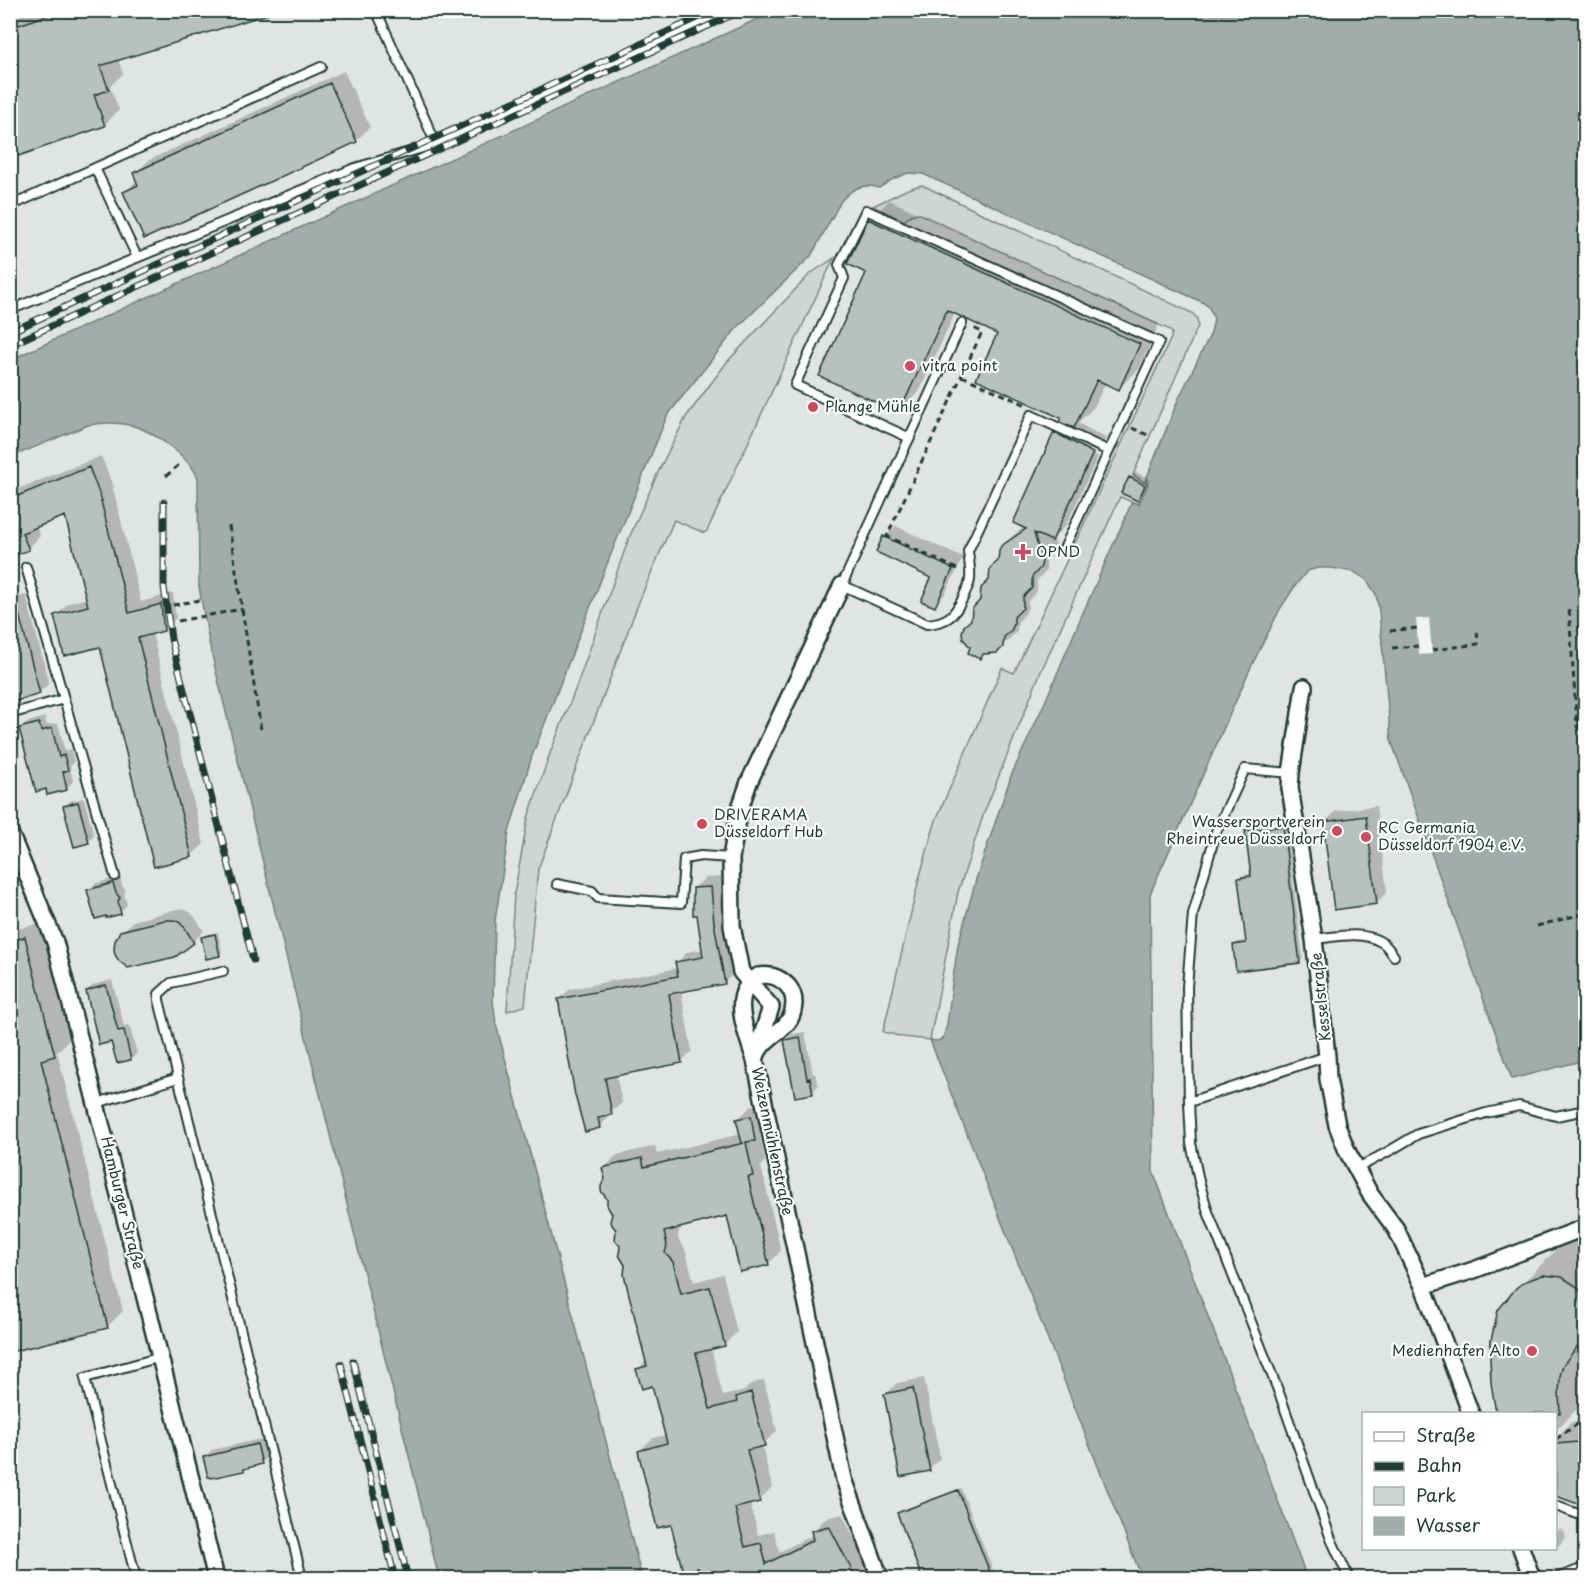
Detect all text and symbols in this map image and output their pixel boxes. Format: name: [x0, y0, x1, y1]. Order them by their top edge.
place label: vitra point: [922, 353, 998, 376]
marker: vitra point: [903, 359, 917, 373]
place label: Plange Mühle: [825, 394, 921, 417]
marker: Plange Mühle: [806, 400, 820, 414]
place label: OPND: [1036, 539, 1080, 562]
marker: OPND: [1014, 543, 1032, 561]
place label: DRIVERAMA Düsseldorf Hub: [714, 802, 823, 842]
place label: Wassersportverein Rheintreue Düsseldorf: [1166, 809, 1326, 849]
place label: RC Germania Düsseldorf 1904 e.V.: [1378, 815, 1524, 855]
marker: DRIVERAMA Düsseldorf Hub: [695, 817, 709, 831]
marker: Wassersportverein Rheintreue Düsseldorf: [1330, 824, 1344, 838]
marker: RC Germania Düsseldorf 1904 e.V.: [1359, 830, 1373, 844]
street label: Kesselstraße: [1303, 952, 1336, 1043]
street label: Weizenmühlenstraße: [747, 1064, 800, 1217]
street label: Hamburger Straße: [96, 1134, 151, 1272]
place label: Medienhafen Alto: [1392, 1338, 1520, 1361]
marker: Medienhafen Alto: [1525, 1344, 1539, 1358]
legend: [1362, 1412, 1557, 1550]
text: Straße: [1416, 1421, 1476, 1448]
text: Bahn: [1416, 1451, 1462, 1478]
text: Park: [1416, 1481, 1456, 1508]
text: Wasser: [1416, 1511, 1481, 1538]

